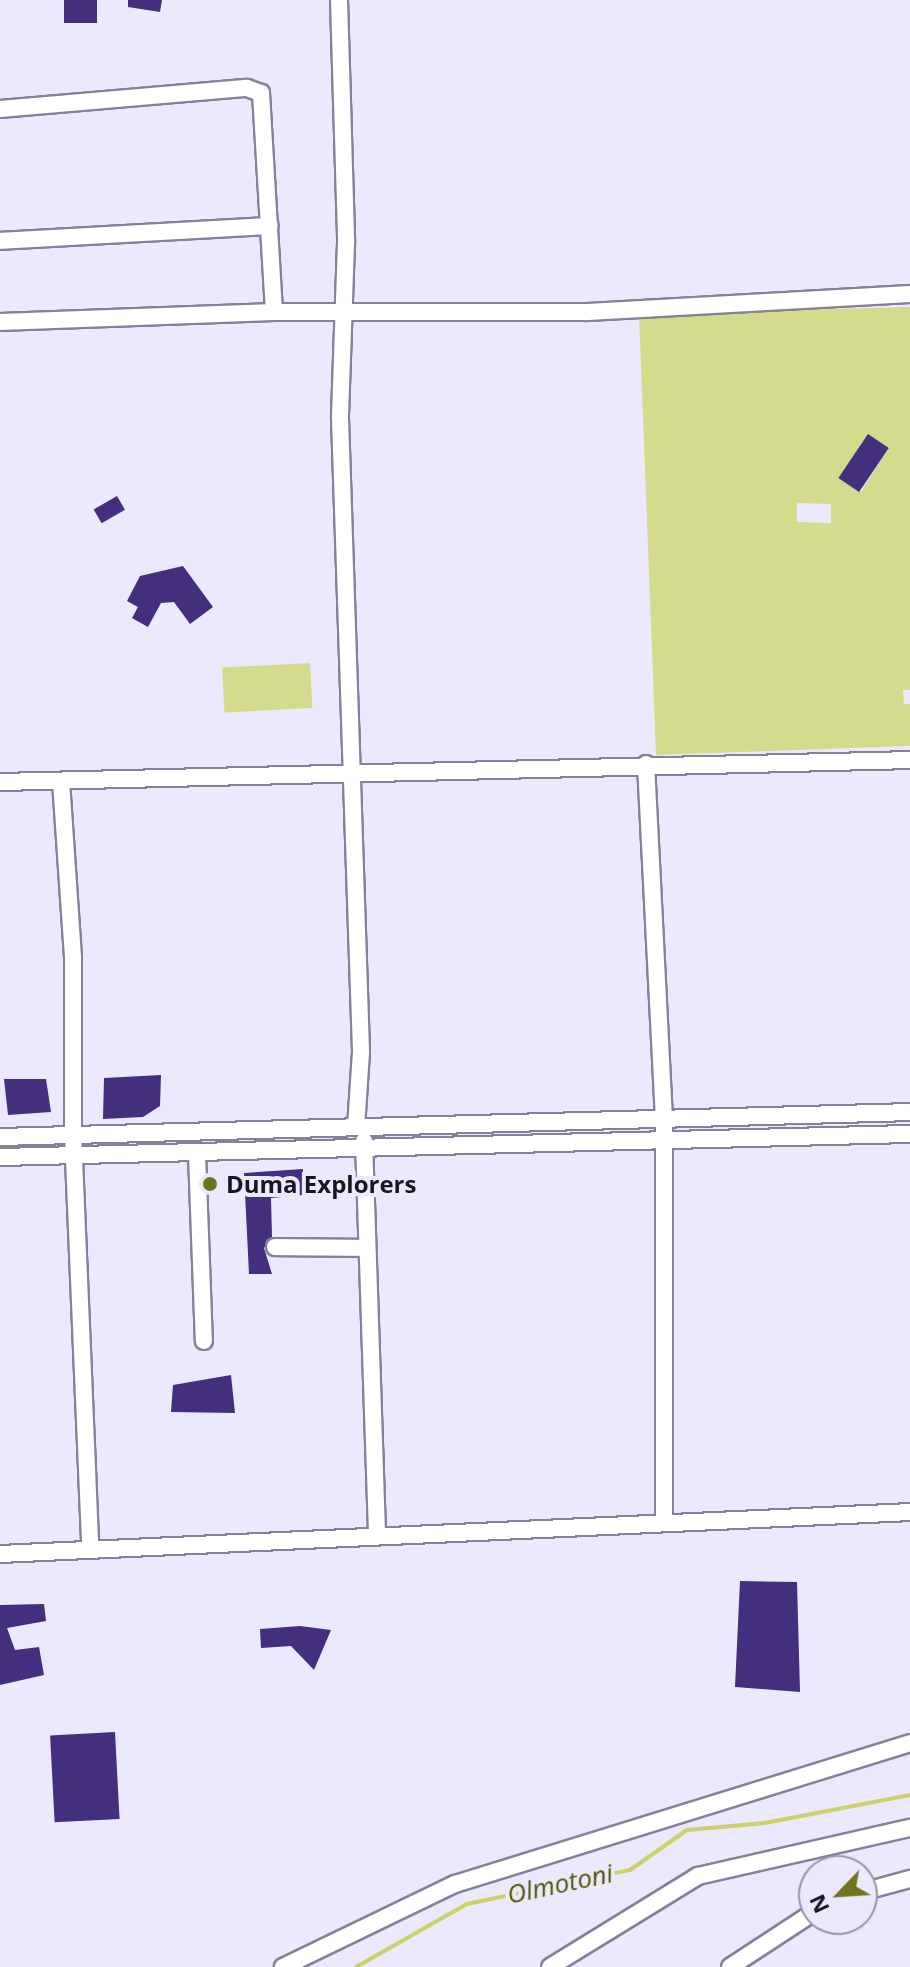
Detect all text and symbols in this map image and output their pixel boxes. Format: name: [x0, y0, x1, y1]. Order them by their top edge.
place label: Duma Explorers: [226, 1170, 416, 1198]
marker: Duma Explorers: [201, 1175, 219, 1193]
north arrow: [798, 1855, 878, 1935]
water label: Olmotoni: [504, 1858, 616, 1910]
text: N: [801, 1890, 835, 1919]

